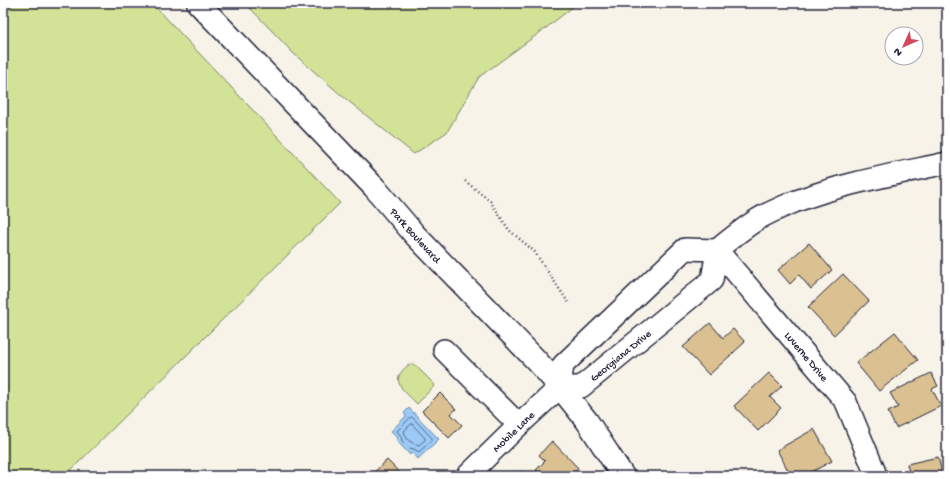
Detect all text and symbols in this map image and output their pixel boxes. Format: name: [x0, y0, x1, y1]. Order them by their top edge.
north arrow: [884, 26, 924, 66]
text: N: [892, 45, 905, 58]
street label: Park Boulevard: [386, 206, 443, 267]
street label: Georgiana Drive: [588, 328, 654, 385]
street label: Luverne Drive: [781, 330, 830, 385]
street label: Mobile Lane: [491, 409, 538, 455]

